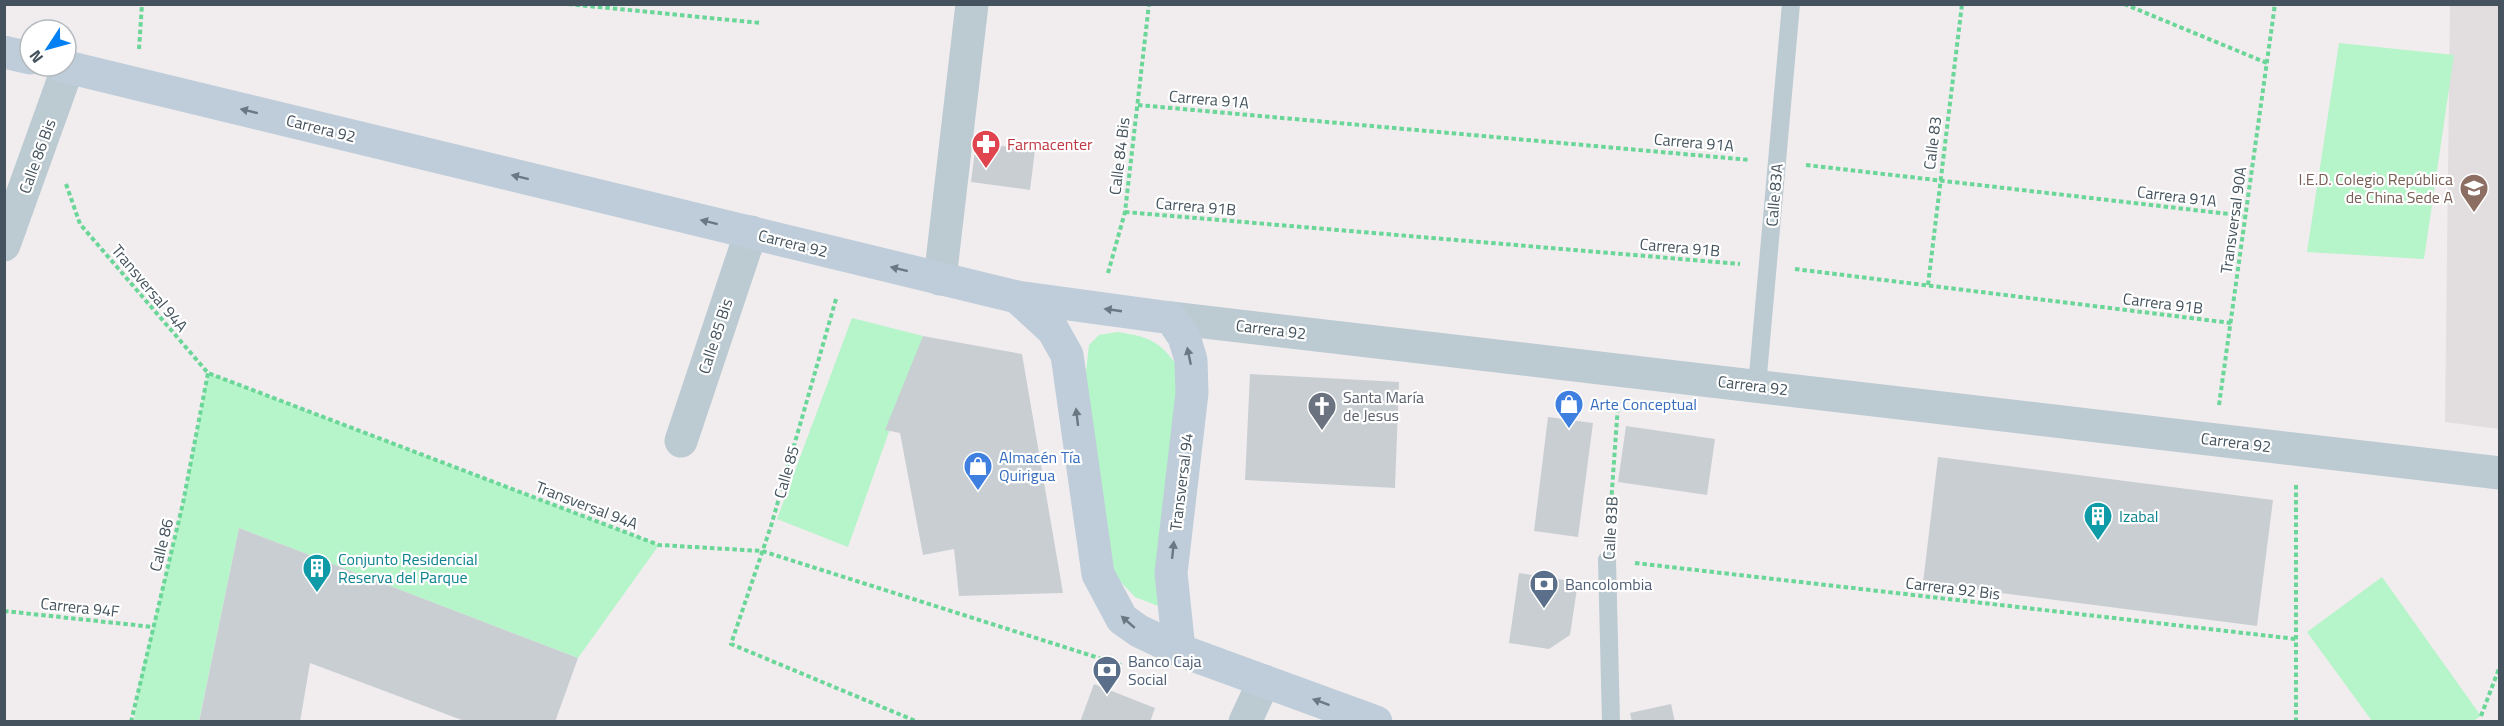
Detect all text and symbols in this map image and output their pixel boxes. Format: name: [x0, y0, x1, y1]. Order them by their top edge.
north arrow: [18, 18, 78, 78]
text: N: [23, 45, 49, 68]
street label: Carrera 91A: [1168, 84, 1250, 114]
one-way arrow: [239, 105, 258, 115]
street label: Carrera 92: [284, 108, 358, 148]
street label: Calle 86 Bis: [12, 115, 62, 197]
street label: Calle 83: [1917, 115, 1947, 171]
street label: Calle 84 Bis: [1102, 116, 1136, 196]
street label: Carrera 91A: [1653, 127, 1735, 157]
pharmacy icon: Farmacenter: [970, 128, 1002, 170]
place label: Farmacenter: [1007, 132, 1093, 156]
street label: Calle 83A: [1759, 162, 1789, 228]
street label: Transversal 90A: [2214, 164, 2252, 275]
place label: I.E.D. Colegio República de China Sede A: [2298, 167, 2453, 209]
one-way arrow: [511, 171, 529, 181]
school or university icon: I.E.D. Colegio República de China Sede A: [2458, 172, 2490, 214]
street label: Carrera 91A: [2136, 179, 2219, 213]
street label: Carrera 91B: [1155, 191, 1237, 221]
one-way arrow: [700, 217, 719, 227]
street label: Carrera 92: [756, 223, 830, 263]
street label: Carrera 91B: [1639, 232, 1721, 262]
street label: Transversal 94A: [106, 239, 194, 337]
one-way arrow: [890, 263, 908, 273]
street label: Carrera 91B: [2122, 286, 2205, 320]
street label: Calle 85 Bis: [692, 295, 738, 377]
one-way arrow: [1104, 305, 1123, 314]
street label: Carrera 92: [1234, 313, 1308, 345]
one-way arrow: [1184, 347, 1193, 366]
street label: Carrera 92: [1716, 369, 1790, 401]
place label: Santa María de Jesus: [1343, 385, 1424, 427]
shop icon: Arte Conceptual: [1553, 388, 1585, 430]
church icon: Santa María de Jesus: [1306, 390, 1338, 432]
place label: Arte Conceptual: [1590, 392, 1697, 416]
one-way arrow: [1073, 407, 1082, 426]
street label: Carrera 92: [2199, 426, 2273, 458]
street label: Transversal 94: [1163, 432, 1199, 532]
street label: Calle 85: [767, 443, 805, 501]
place label: Almacén Tía Quirigua: [999, 445, 1081, 487]
shop icon: Almacén Tía Quirigua: [962, 450, 994, 492]
street label: Transversal 94A: [532, 474, 642, 536]
street label: Calle 83B: [1596, 496, 1624, 560]
building icon: Izabal: [2082, 500, 2114, 542]
place label: Izabal: [2119, 504, 2158, 528]
street label: Calle 86: [143, 516, 179, 574]
one-way arrow: [1168, 540, 1178, 559]
place label: Conjunto Residencial Reserva del Parque: [338, 547, 478, 589]
building icon: Conjunto Residencial Reserva del Parque: [301, 552, 333, 594]
bank icon: Bancolombia: [1528, 568, 1560, 610]
street label: Carrera 92 Bis: [1904, 570, 2002, 606]
place label: Bancolombia: [1565, 572, 1652, 596]
street label: Carrera 94F: [39, 591, 121, 623]
one-way arrow: [1121, 616, 1136, 629]
place label: Banco Caja Social: [1128, 649, 1202, 691]
bank icon: Banco Caja Social: [1091, 654, 1123, 696]
one-way arrow: [1312, 696, 1330, 706]

